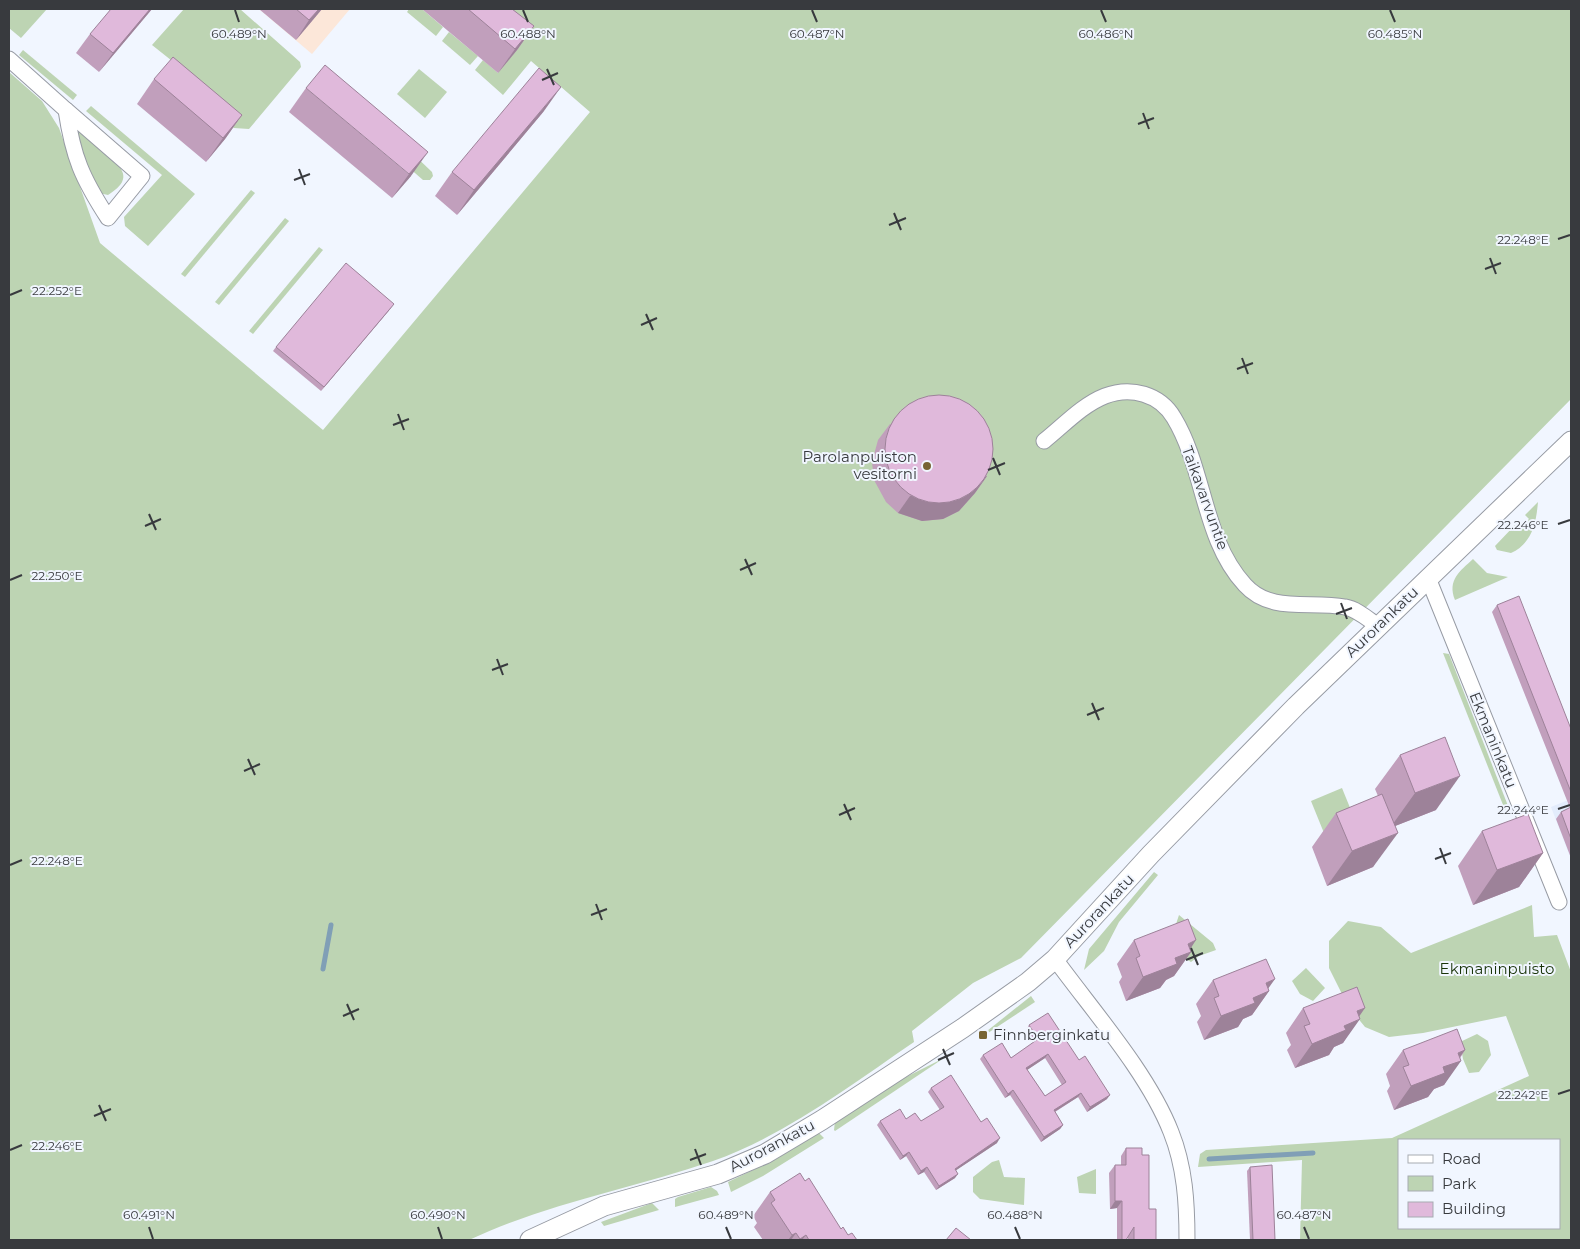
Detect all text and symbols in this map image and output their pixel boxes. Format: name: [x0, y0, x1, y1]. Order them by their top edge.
text: 60.489°N: [211, 26, 267, 41]
text: 60.488°N: [500, 26, 556, 41]
text: 60.487°N: [789, 26, 845, 41]
text: 60.486°N: [1078, 26, 1134, 41]
text: 60.485°N: [1368, 26, 1422, 41]
text: 22.248°E: [1497, 232, 1549, 247]
text: 22.252°E: [32, 283, 82, 298]
street label: Taikavarvuntie: [1178, 443, 1233, 552]
place label: Parolanpuiston vesitorni: [802, 447, 917, 483]
marker: Parolanpuiston vesitorni: [921, 460, 933, 472]
text: 22.246°E: [1497, 517, 1549, 532]
text: 22.250°E: [31, 568, 83, 583]
street label: Aurorankatu: [1341, 582, 1422, 661]
street label: Ekmaninkatu: [1466, 689, 1521, 791]
text: 22.244°E: [1497, 802, 1549, 817]
text: 22.248°E: [31, 853, 83, 868]
street label: Aurorankatu: [1060, 870, 1138, 952]
park label: Ekmaninpuisto: [1440, 959, 1554, 978]
place label: Finnberginkatu: [993, 1025, 1110, 1044]
marker: Finnberginkatu: [977, 1029, 989, 1041]
text: 22.242°E: [1498, 1087, 1548, 1102]
street label: Aurorankatu: [726, 1115, 818, 1176]
text: 22.246°E: [31, 1138, 83, 1153]
legend: [1398, 1139, 1560, 1229]
text: Road: [1442, 1149, 1481, 1168]
text: Park: [1442, 1174, 1476, 1193]
text: Building: [1442, 1199, 1506, 1218]
text: 60.491°N: [123, 1207, 175, 1222]
text: 60.490°N: [410, 1207, 466, 1222]
text: 60.489°N: [698, 1207, 754, 1222]
text: 60.488°N: [987, 1207, 1043, 1222]
text: 60.487°N: [1276, 1207, 1332, 1222]

